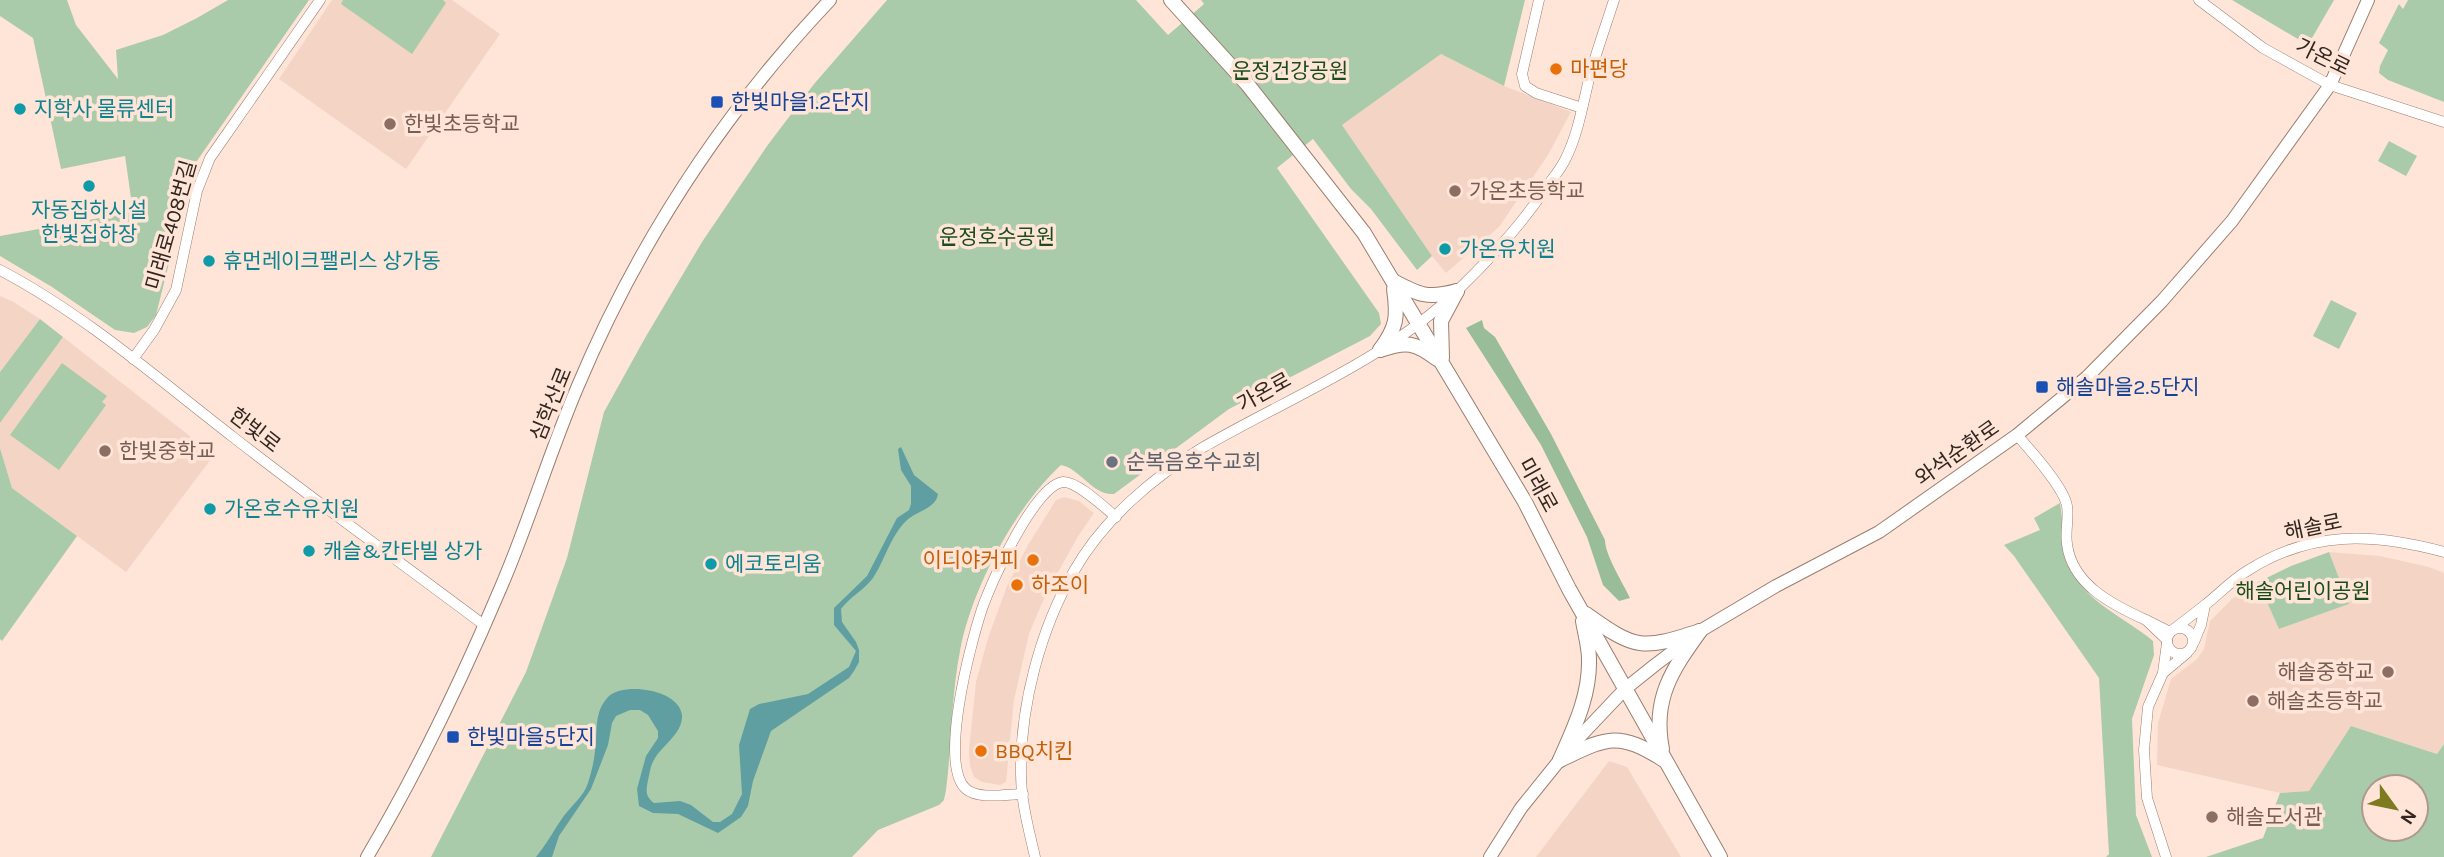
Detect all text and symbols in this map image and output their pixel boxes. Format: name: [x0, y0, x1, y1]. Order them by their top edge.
street label: 가온로: [2292, 34, 2354, 80]
place label: 마편당: [1570, 57, 1628, 81]
park label: 운정건강공원: [1232, 59, 1348, 83]
marker: 마편당: [1548, 61, 1564, 77]
place label: 한빛마을1.2단지: [731, 90, 870, 114]
marker: 한빛마을1.2단지: [709, 94, 725, 110]
place label: 지학사 물류센터: [34, 97, 174, 121]
marker: 지학사 물류센터: [12, 101, 28, 117]
place label: 한빛초등학교: [404, 112, 520, 136]
marker: 한빛초등학교: [382, 116, 398, 132]
street label: 미래로408번길: [141, 157, 201, 293]
marker: 자동집하시설 한빛집하장: [81, 178, 97, 194]
place label: 가온초등학교: [1469, 179, 1585, 203]
marker: 가온초등학교: [1447, 183, 1463, 199]
place label: 자동집하시설 한빛집하장: [31, 198, 147, 246]
park label: 운정호수공원: [939, 225, 1055, 249]
place label: 가온유치원: [1459, 237, 1556, 261]
marker: 가온유치원: [1437, 241, 1453, 257]
place label: 휴먼레이크팰리스 상가동: [223, 249, 441, 273]
marker: 휴먼레이크팰리스 상가동: [201, 253, 217, 269]
street label: 심학산로: [525, 364, 577, 444]
street label: 가온로: [1233, 367, 1295, 417]
place label: 해솔마을2.5단지: [2056, 375, 2200, 399]
marker: 해솔마을2.5단지: [2034, 379, 2050, 395]
street label: 한빛로: [225, 403, 285, 457]
street label: 와석순환로: [1911, 415, 2003, 491]
place label: 한빛중학교: [119, 439, 216, 463]
marker: 한빛중학교: [97, 443, 113, 459]
place label: 순복음호수교회: [1126, 450, 1261, 474]
marker: 순복음호수교회: [1104, 454, 1120, 470]
street label: 미래로: [1513, 454, 1563, 516]
place label: 가온호수유치원: [224, 497, 359, 521]
marker: 가온호수유치원: [202, 501, 218, 517]
street label: 해솔로: [2282, 509, 2344, 545]
place label: 캐슬&칸타빌 상가: [323, 539, 482, 563]
marker: 캐슬&칸타빌 상가: [301, 543, 317, 559]
place label: 이디야커피: [922, 548, 1019, 572]
place label: 에코토리움: [725, 552, 822, 576]
marker: 이디야커피: [1025, 552, 1041, 568]
marker: 에코토리움: [703, 556, 719, 572]
place label: 하조이: [1031, 573, 1089, 597]
marker: 하조이: [1009, 577, 1025, 593]
park label: 해솔어린이공원: [2235, 579, 2371, 603]
place label: 해솔중학교: [2277, 660, 2374, 684]
marker: 해솔중학교: [2380, 664, 2396, 680]
place label: 해솔초등학교: [2267, 689, 2383, 713]
marker: 해솔초등학교: [2245, 693, 2261, 709]
place label: 한빛마을5단지: [467, 725, 595, 749]
marker: 한빛마을5단지: [445, 729, 461, 745]
place label: BBQ치킨: [995, 739, 1073, 763]
marker: BBQ치킨: [973, 743, 989, 759]
north arrow: [2360, 773, 2430, 843]
place label: 해솔도서관: [2226, 805, 2323, 829]
text: N: [2395, 805, 2421, 828]
marker: 해솔도서관: [2204, 809, 2220, 825]

